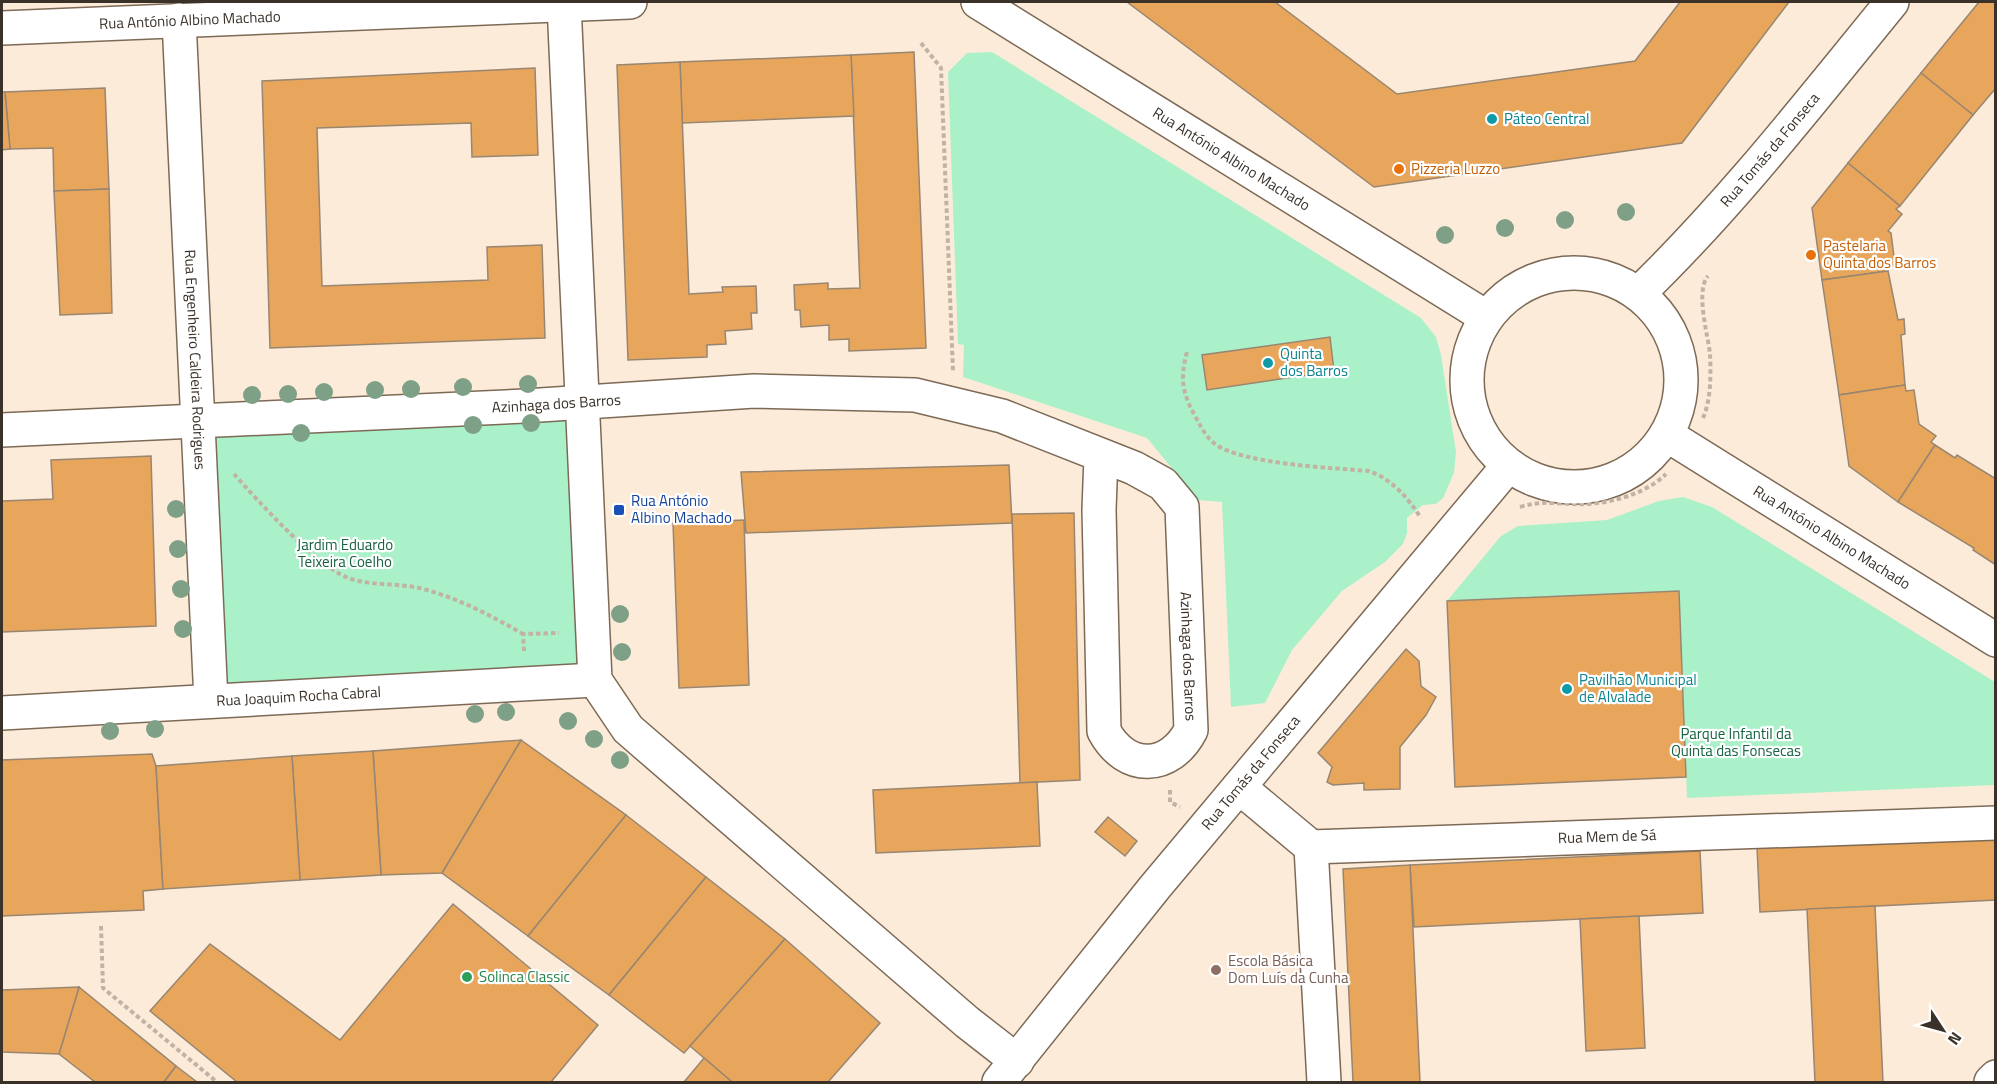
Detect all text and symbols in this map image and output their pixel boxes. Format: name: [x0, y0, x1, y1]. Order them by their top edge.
street label: Rua António Albino Machado: [99, 4, 281, 35]
street label: Rua Tomás da Fonseca: [1714, 87, 1825, 212]
street label: Rua António Albino Machado: [1148, 101, 1315, 216]
place label: Páteo Central: [1504, 107, 1589, 130]
marker: Páteo Central: [1485, 112, 1499, 126]
place label: Pizzeria Luzzo: [1411, 157, 1500, 180]
marker: Pizzeria Luzzo: [1392, 162, 1406, 176]
place label: Pastelaria Quinta dos Barros: [1823, 234, 1936, 274]
marker: Pastelaria Quinta dos Barros: [1804, 248, 1818, 262]
street label: Rua Engenheiro Caldeira Rodrigues: [179, 249, 212, 470]
place label: Quinta dos Barros: [1280, 342, 1348, 382]
marker: Quinta dos Barros: [1261, 356, 1275, 370]
street label: Azinhaga dos Barros: [491, 388, 622, 419]
street label: Rua António Albino Machado: [1749, 479, 1915, 595]
place label: Rua António Albino Machado: [631, 489, 732, 529]
marker: Rua António Albino Machado: [612, 503, 626, 517]
park label: Jardim Eduardo Teixeira Coelho: [297, 533, 393, 573]
street label: Azinhaga dos Barros: [1174, 591, 1203, 722]
place label: Pavilhão Municipal de Alvalade: [1579, 668, 1697, 708]
street label: Rua Joaquim Rocha Cabral: [216, 680, 382, 712]
marker: Pavilhão Municipal de Alvalade: [1560, 682, 1574, 696]
street label: Rua Tomás da Fonseca: [1196, 709, 1306, 835]
park label: Parque Infantil da Quinta das Fonsecas: [1671, 722, 1801, 762]
street label: Rua Mem de Sá: [1557, 823, 1657, 849]
place label: Escola Básica Dom Luís da Cunha: [1228, 949, 1349, 989]
marker: Escola Básica Dom Luís da Cunha: [1209, 963, 1223, 977]
place label: Solinca Classic: [479, 965, 570, 988]
marker: Solinca Classic: [460, 970, 474, 984]
north arrow: [1913, 1000, 1973, 1060]
text: N: [1942, 1027, 1968, 1050]

